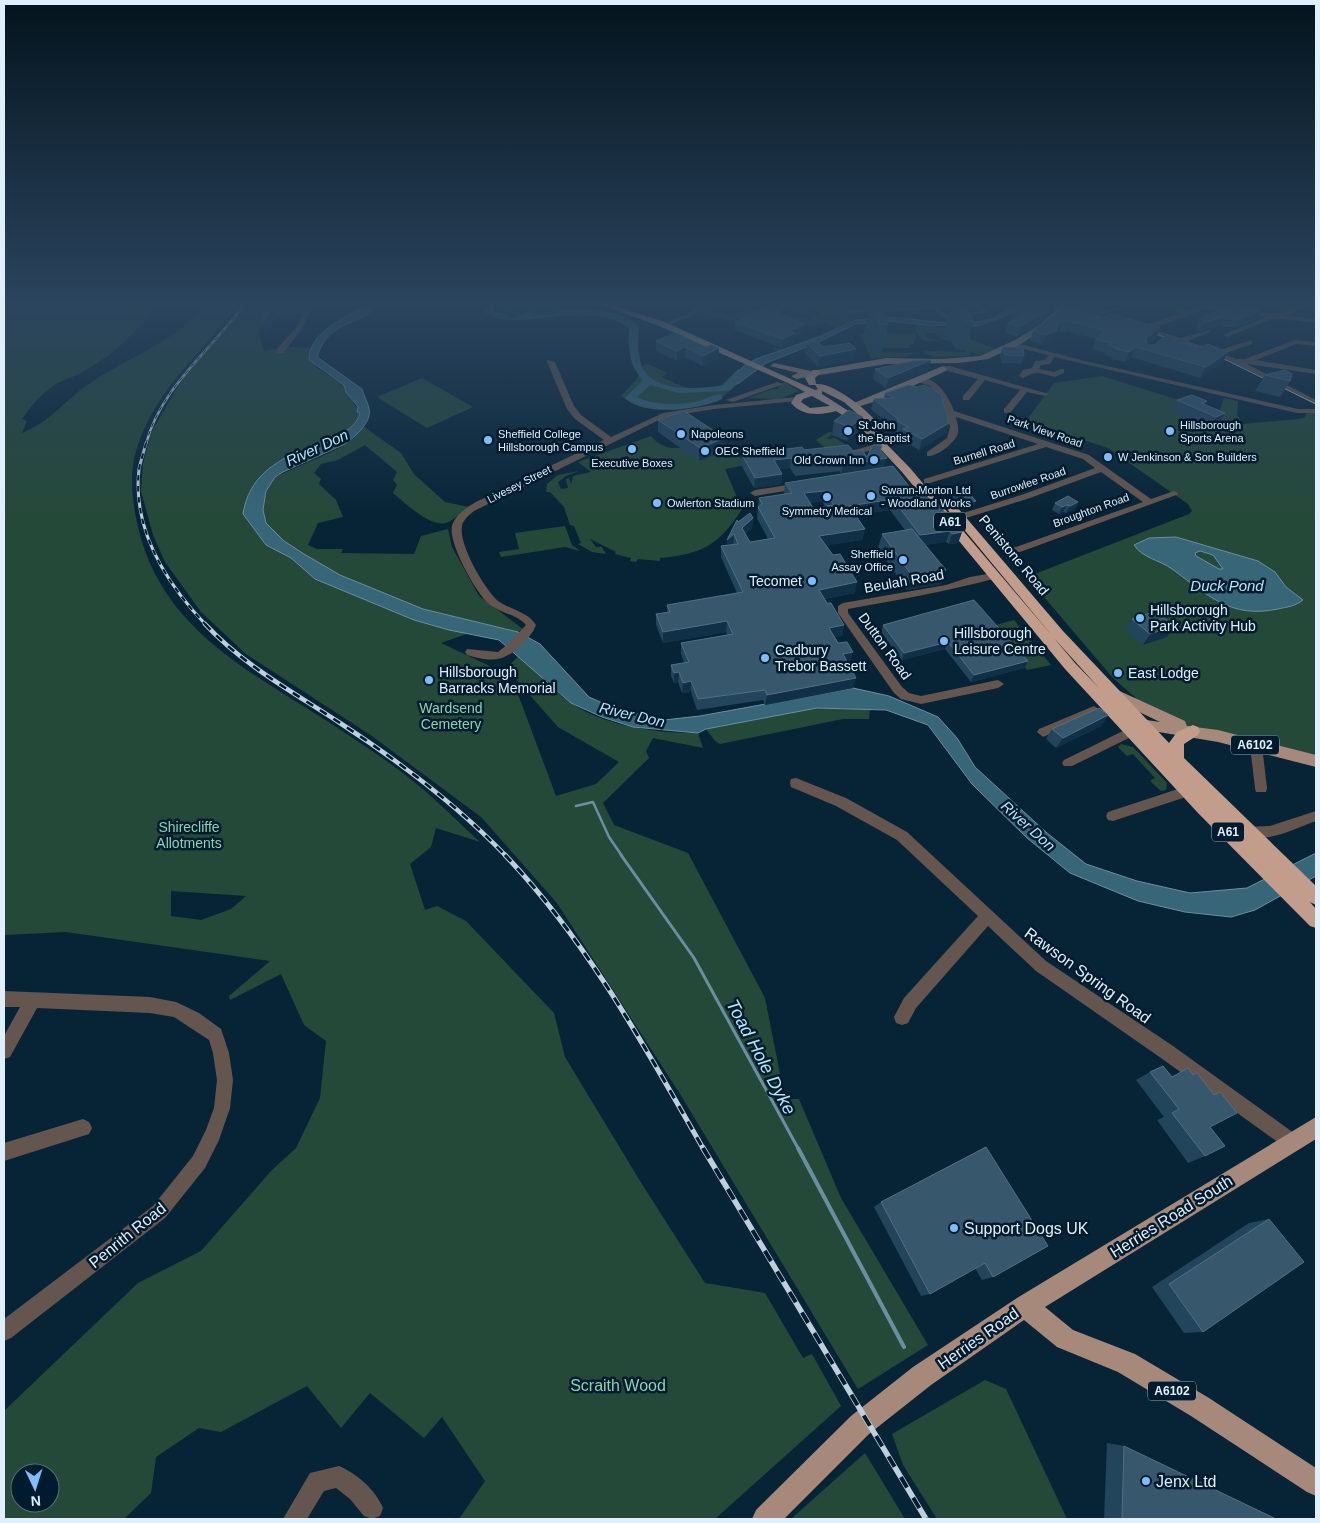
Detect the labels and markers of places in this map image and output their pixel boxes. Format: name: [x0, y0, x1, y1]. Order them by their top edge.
place label: St John the Baptist: [858, 419, 910, 444]
place label: Hillsborough Sports Arena: [1180, 419, 1244, 444]
marker: St John the Baptist: [842, 425, 854, 437]
marker: Hillsborough Sports Arena: [1164, 425, 1176, 437]
place label: Sheffield College Hillsborough Campus: [498, 428, 604, 453]
marker: Napoleons: [675, 428, 687, 440]
place label: Napoleons: [691, 428, 744, 440]
marker: Sheffield College Hillsborough Campus: [482, 434, 494, 446]
marker: Executive Boxes: [626, 443, 638, 455]
marker: OEC Sheffield: [699, 445, 711, 457]
place label: OEC Sheffield: [715, 445, 785, 457]
marker: W Jenkinson & Son Builders: [1102, 451, 1114, 463]
place label: W Jenkinson & Son Builders: [1118, 451, 1257, 463]
place label: Old Crown Inn: [794, 454, 864, 466]
marker: Old Crown Inn: [868, 454, 880, 466]
place label: Executive Boxes: [591, 457, 673, 469]
place label: Swann-Morton Ltd - Woodland Works: [881, 484, 972, 509]
marker: Swann-Morton Ltd - Woodland Works: [865, 490, 877, 502]
marker: Symmetry Medical: [821, 491, 833, 503]
marker: Owlerton Stadium: [651, 497, 663, 509]
place label: Owlerton Stadium: [667, 497, 754, 509]
place label: Symmetry Medical: [782, 505, 872, 517]
place label: Sheffield Assay Office: [831, 548, 893, 573]
marker: Sheffield Assay Office: [897, 554, 909, 566]
place label: Tecomet: [749, 573, 802, 589]
marker: Tecomet: [806, 575, 818, 587]
place label: Hillsborough Park Activity Hub: [1150, 602, 1256, 634]
marker: Hillsborough Park Activity Hub: [1134, 612, 1146, 624]
place label: Hillsborough Leisure Centre: [954, 625, 1046, 657]
marker: Hillsborough Leisure Centre: [938, 635, 950, 647]
place label: Cadbury Trebor Bassett: [775, 642, 866, 674]
marker: Cadbury Trebor Bassett: [759, 652, 771, 664]
place label: Hillsborough Barracks Memorial: [439, 664, 556, 696]
place label: East Lodge: [1128, 665, 1199, 681]
marker: East Lodge: [1112, 667, 1124, 679]
marker: Hillsborough Barracks Memorial: [423, 674, 435, 686]
place label: Support Dogs UK: [964, 1220, 1089, 1237]
marker: Support Dogs UK: [948, 1222, 960, 1234]
place label: Jenx Ltd: [1156, 1473, 1216, 1490]
marker: Jenx Ltd: [1140, 1475, 1152, 1487]

